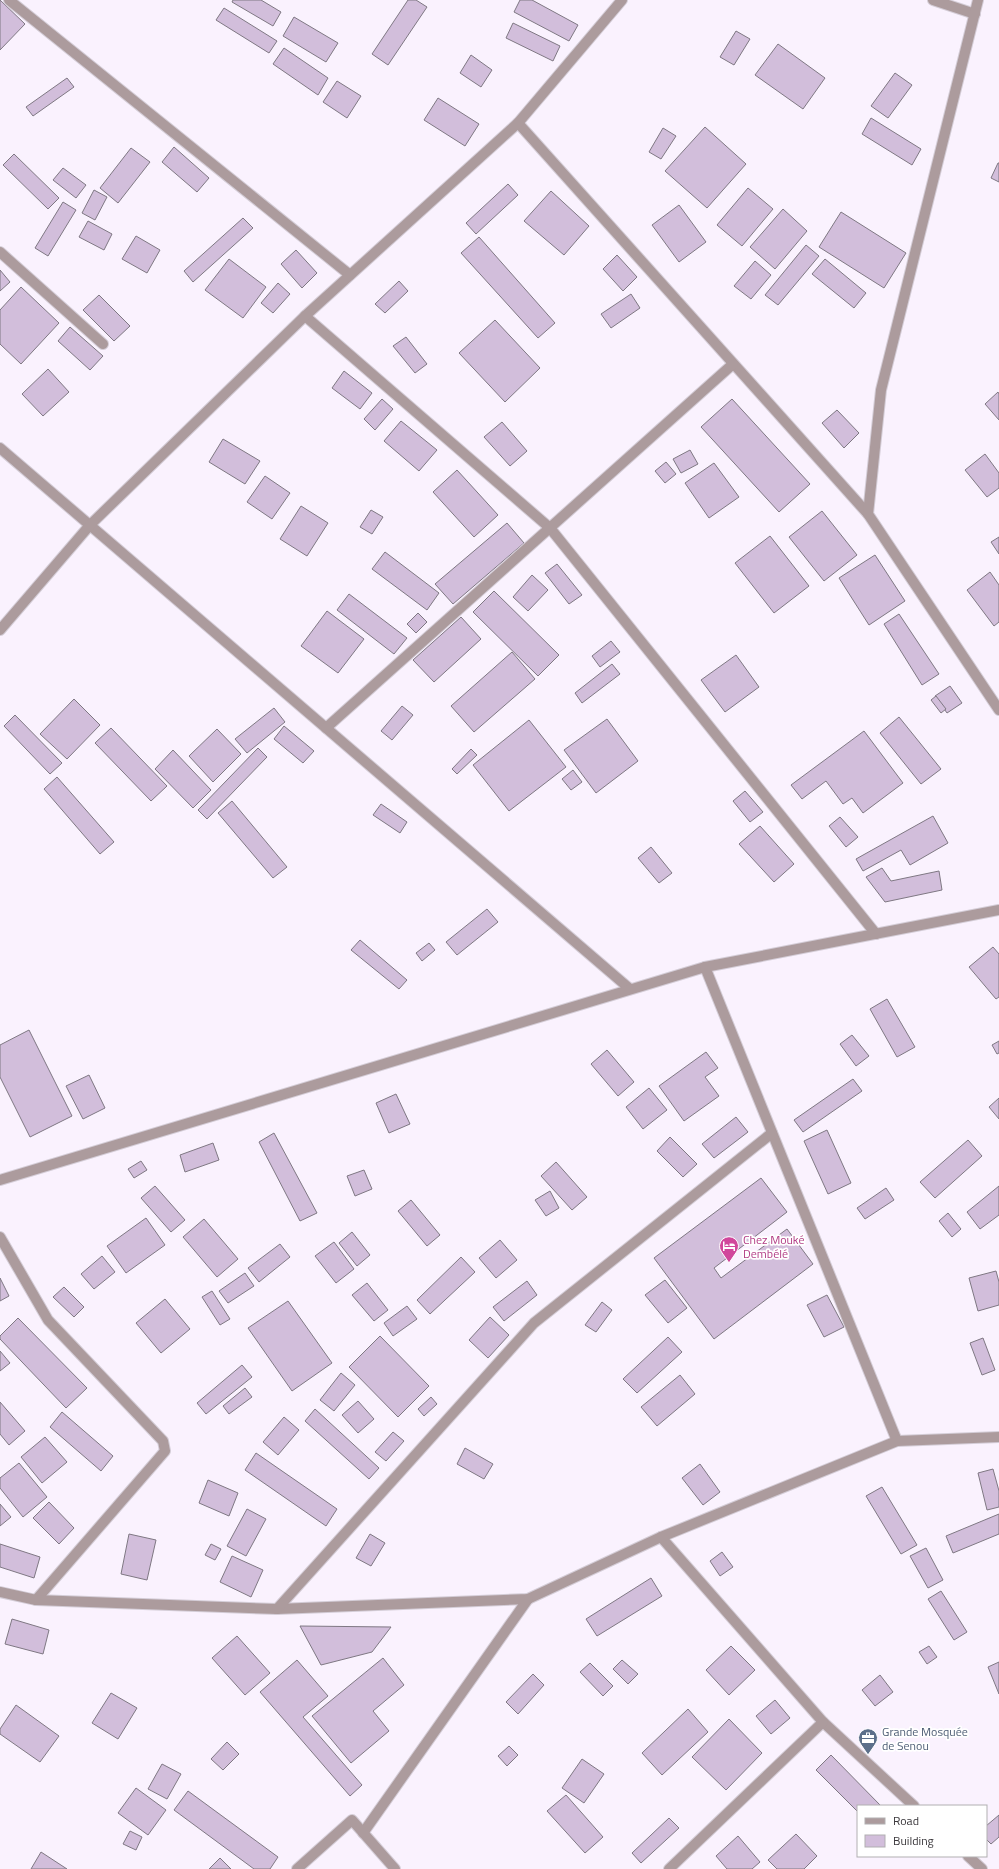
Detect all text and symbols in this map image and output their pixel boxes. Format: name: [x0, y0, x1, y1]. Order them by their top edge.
place label: Chez Mouké Dembélé: [743, 1230, 805, 1263]
hotel icon: Chez Mouké Dembélé: [718, 1235, 740, 1263]
place label: Grande Mosquée de Senou: [882, 1722, 968, 1755]
office icon: Grande Mosquée de Senou: [857, 1727, 879, 1755]
legend: [857, 1805, 987, 1857]
text: Road: [893, 1811, 919, 1830]
text: Building: [893, 1831, 934, 1850]

